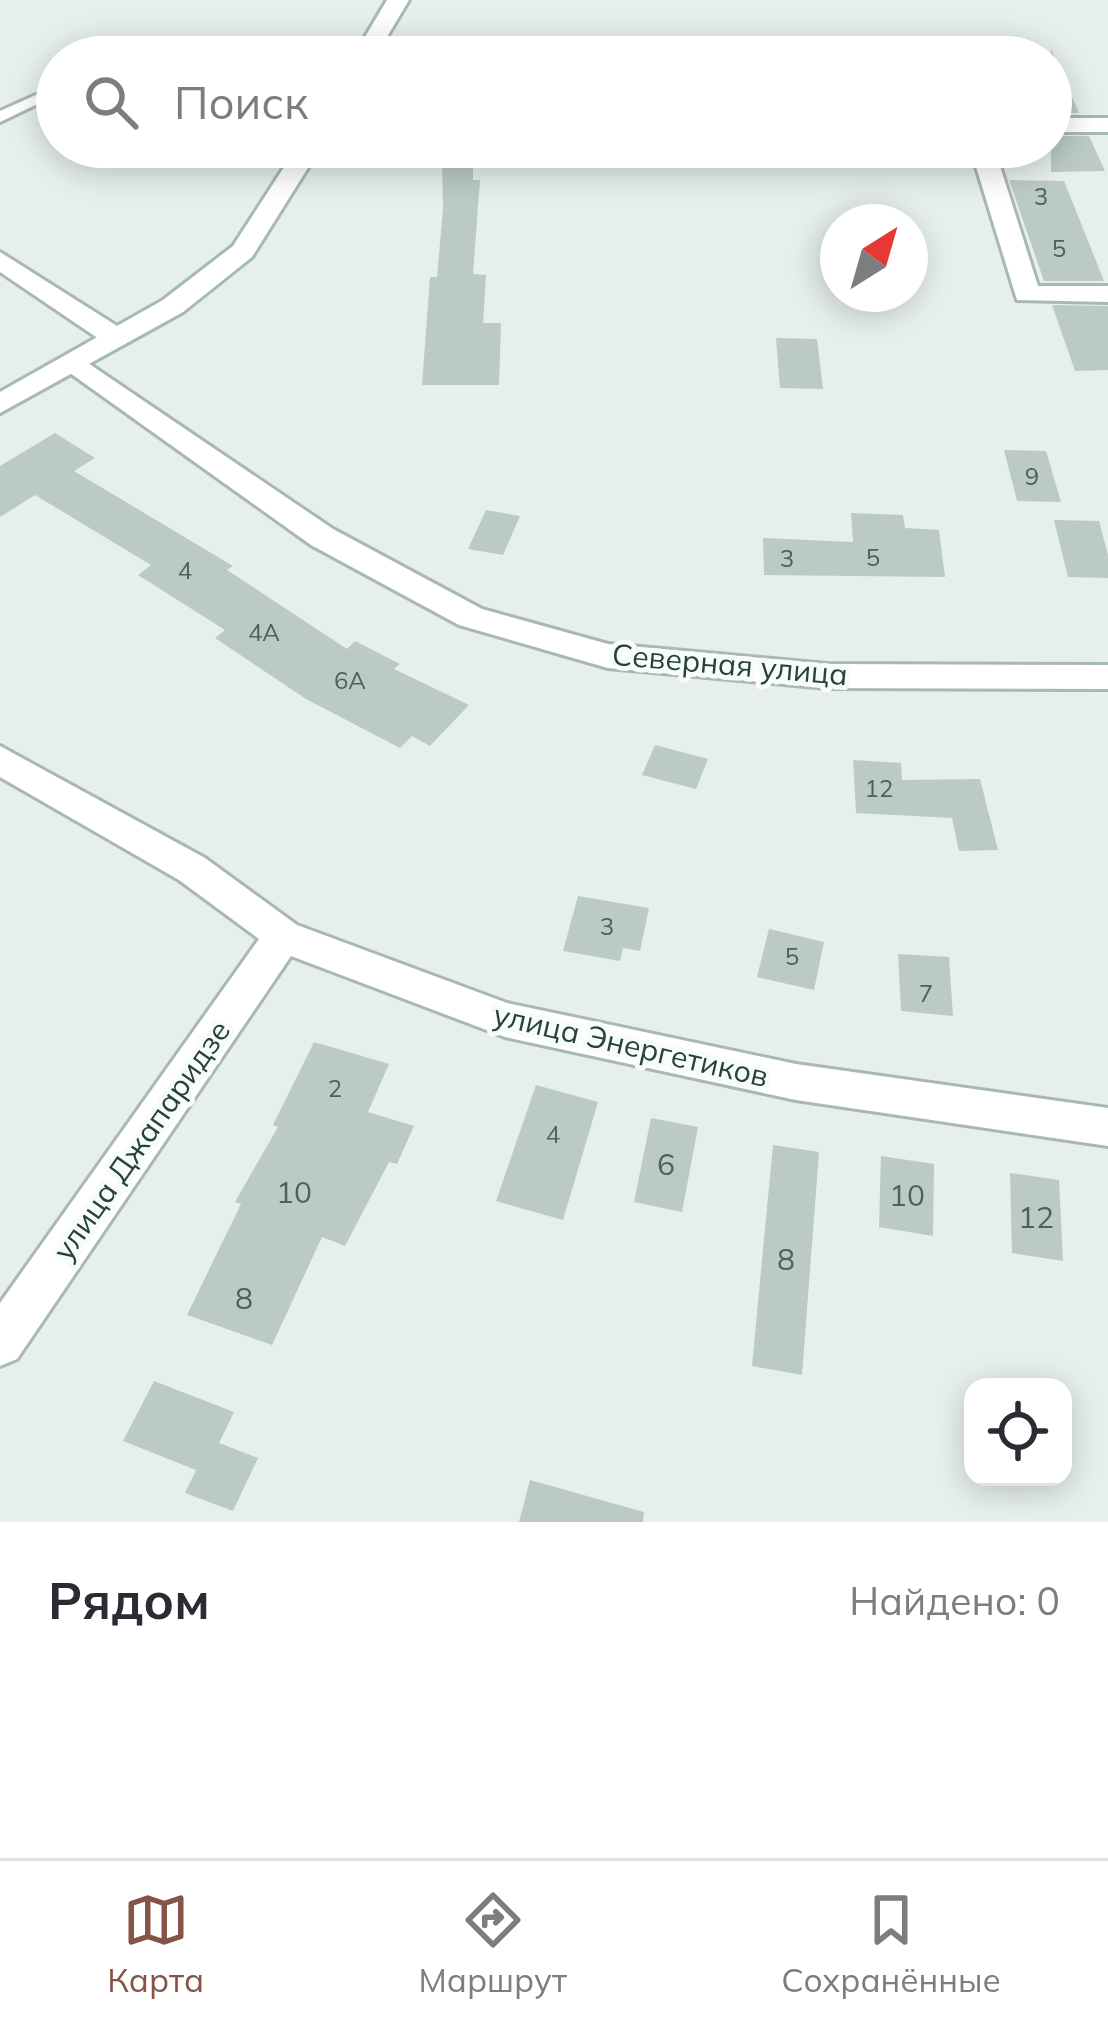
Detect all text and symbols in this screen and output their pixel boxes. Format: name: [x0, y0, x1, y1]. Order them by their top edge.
search box: [36, 36, 1072, 168]
icon: search: [78, 69, 144, 135]
text: Поиск: [174, 74, 308, 130]
house number: 3: [1034, 181, 1048, 211]
north arrow: [820, 204, 928, 312]
house number: 5: [1052, 233, 1066, 263]
house number: 9: [1025, 461, 1039, 491]
house number: 5: [866, 542, 880, 572]
house number: 3: [780, 543, 794, 573]
house number: 4: [178, 555, 192, 585]
house number: 4А: [248, 617, 280, 647]
street label: Северная улица: [611, 635, 849, 693]
house number: 6А: [334, 665, 366, 695]
house number: 12: [865, 773, 893, 803]
house number: 3: [600, 911, 614, 941]
house number: 5: [785, 941, 799, 971]
house number: 7: [919, 978, 933, 1008]
street label: улица Энергетиков: [490, 995, 772, 1095]
street label: улица Джапаридзе: [44, 1013, 238, 1267]
house number: 2: [328, 1073, 342, 1103]
house number: 4: [546, 1119, 560, 1149]
house number: 6: [657, 1145, 675, 1183]
house number: 10: [276, 1173, 312, 1211]
house number: 10: [889, 1176, 925, 1214]
house number: 12: [1018, 1198, 1054, 1236]
house number: 8: [777, 1240, 795, 1278]
house number: 8: [235, 1279, 253, 1317]
map controls: [964, 1378, 1072, 1486]
button: locate: [964, 1378, 1072, 1486]
text: Рядом: [48, 1568, 210, 1632]
text: Найдено: 0: [849, 1576, 1060, 1625]
tab: Карта: [107, 1887, 204, 2000]
tab: Маршрут: [419, 1887, 567, 2000]
tab: Сохранённые: [781, 1887, 1001, 2000]

